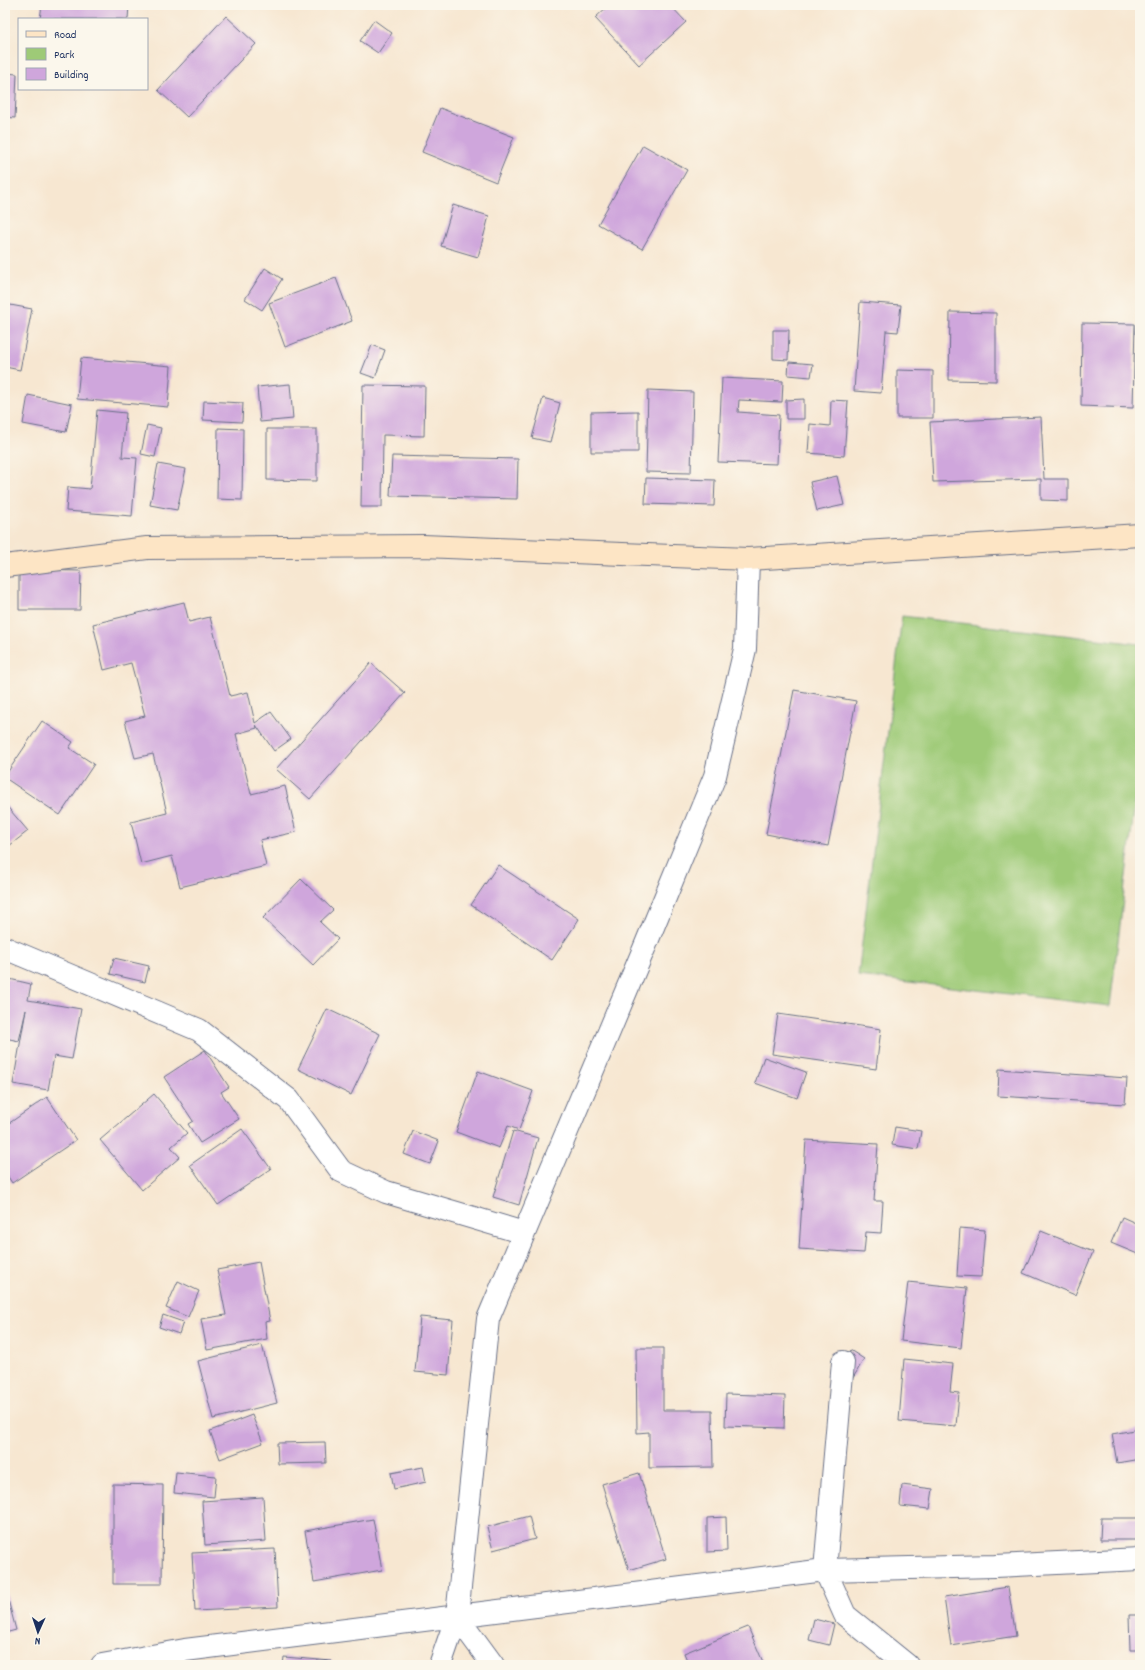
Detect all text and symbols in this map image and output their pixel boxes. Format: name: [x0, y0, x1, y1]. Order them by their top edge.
legend: [18, 18, 148, 90]
text: Road: [54, 27, 76, 44]
text: Park: [54, 47, 75, 64]
text: Building: [54, 67, 89, 84]
north arrow: [18, 1612, 58, 1652]
text: N: [34, 1632, 41, 1648]

